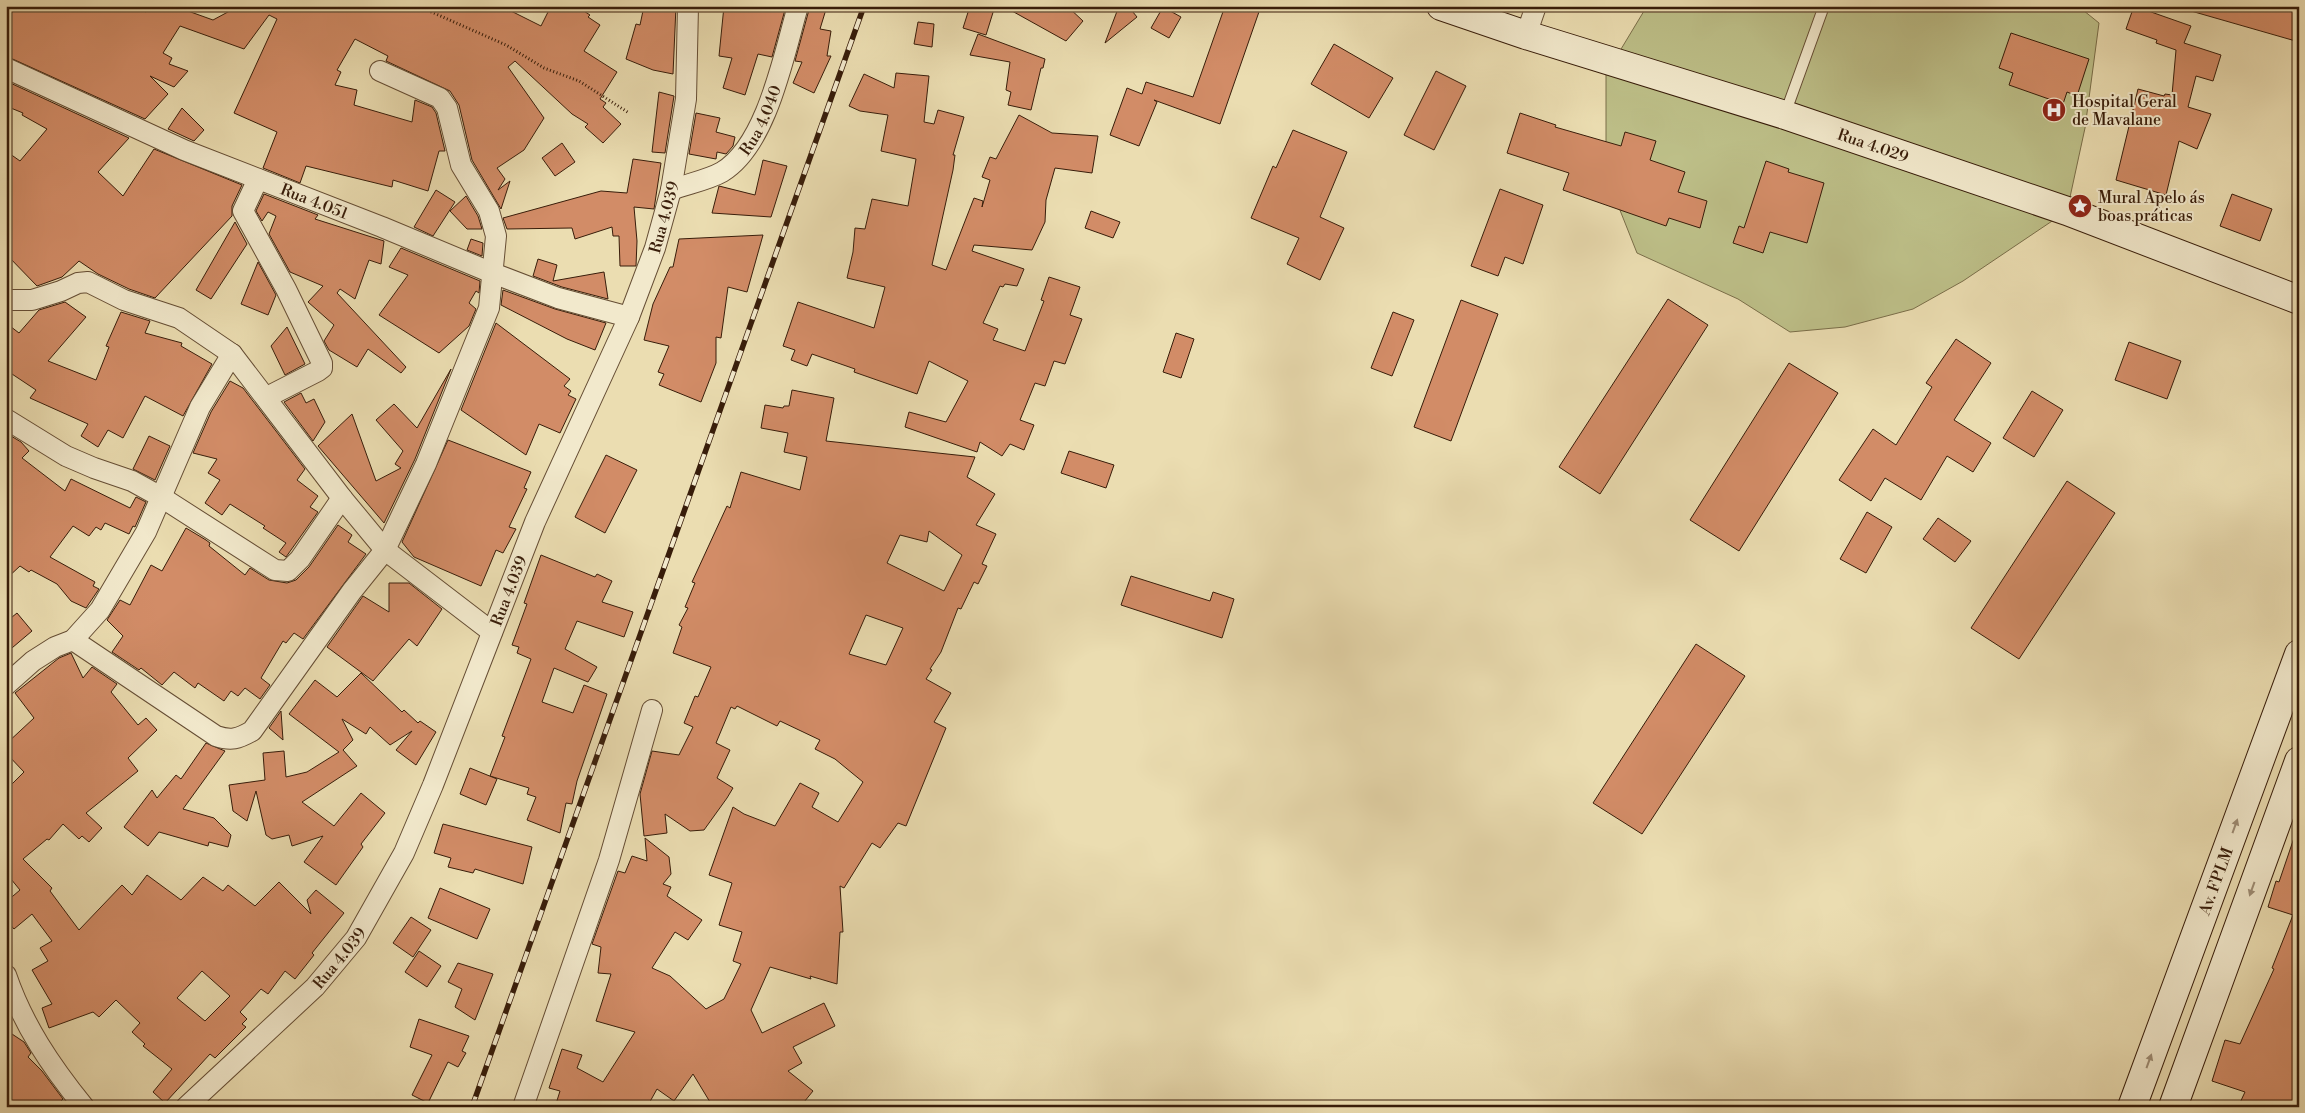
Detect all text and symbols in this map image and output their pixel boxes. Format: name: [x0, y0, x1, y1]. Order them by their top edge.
street label: Rua 4.040: [735, 83, 786, 160]
place label: Hospital Geral de Mavalane: [2072, 92, 2177, 130]
hospital icon: Hospital Geral de Mavalane: [2041, 97, 2067, 123]
street label: Rua 4.029: [1835, 125, 1911, 167]
street label: Rua 4.051: [277, 179, 351, 224]
street label: Rua 4.039: [645, 180, 683, 256]
place label: Mural Apelo ás boas práticas: [2098, 188, 2205, 226]
place icon: Mural Apelo ás boas práticas: [2067, 193, 2093, 219]
street label: Rua 4.039: [487, 553, 532, 629]
one-way arrow: [2232, 819, 2239, 834]
street label: Av. FPLM: [2194, 845, 2238, 919]
one-way arrow: [2248, 882, 2256, 897]
street label: Rua 4.039: [309, 924, 371, 993]
one-way arrow: [2145, 1053, 2153, 1068]

